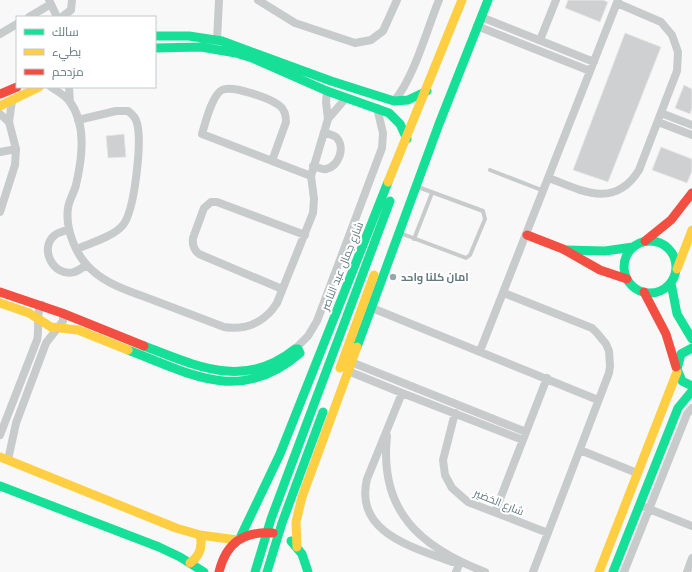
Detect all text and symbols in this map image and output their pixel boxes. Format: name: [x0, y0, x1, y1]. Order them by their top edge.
legend: [16, 16, 156, 88]
text: سالك: [52, 23, 79, 40]
text: بطيء: [52, 43, 81, 62]
text: مزدحم: [52, 63, 84, 80]
street label: شارع جمال عبد الناصر: [317, 219, 367, 314]
place label: امان كلنا واحد: [401, 269, 469, 285]
marker: امان كلنا واحد: [388, 272, 398, 282]
street label: شارع الخضير: [471, 484, 526, 519]

